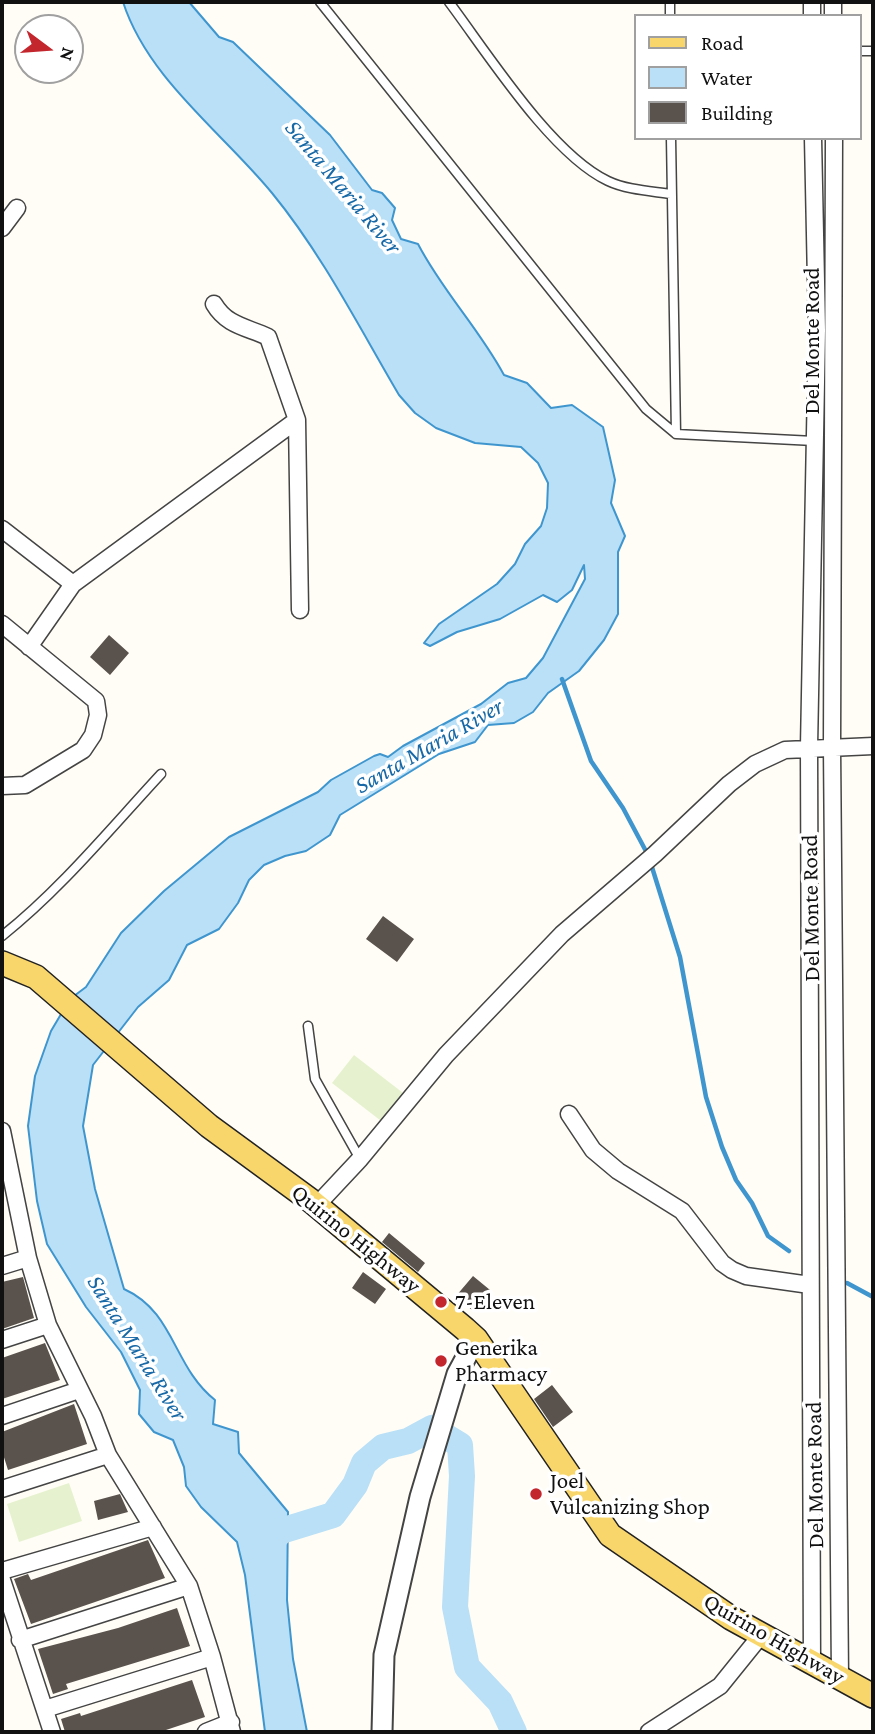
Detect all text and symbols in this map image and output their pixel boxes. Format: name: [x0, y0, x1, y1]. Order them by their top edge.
north arrow: [14, 14, 84, 84]
legend: [634, 14, 861, 140]
text: Road: [701, 31, 744, 55]
text: N: [56, 45, 80, 63]
text: Water: [701, 66, 753, 90]
text: Building: [701, 101, 773, 125]
water label: Santa Maria River: [278, 114, 408, 260]
street label: Del Monte Road: [798, 267, 826, 415]
water label: Santa Maria River: [350, 692, 508, 800]
street label: Del Monte Road: [796, 834, 826, 982]
street label: Quirino Highway: [286, 1178, 426, 1300]
water label: Santa Maria River: [81, 1270, 193, 1426]
place label: 7-Eleven: [455, 1288, 535, 1316]
marker: 7-Eleven: [433, 1294, 449, 1310]
place label: Generika Pharmacy: [455, 1334, 547, 1388]
marker: Generika Pharmacy: [433, 1353, 449, 1369]
street label: Del Monte Road: [800, 1401, 830, 1549]
place label: Joel Vulcanizing Shop: [550, 1467, 710, 1521]
marker: Joel Vulcanizing Shop: [528, 1486, 544, 1502]
street label: Quirino Highway: [699, 1587, 849, 1691]

